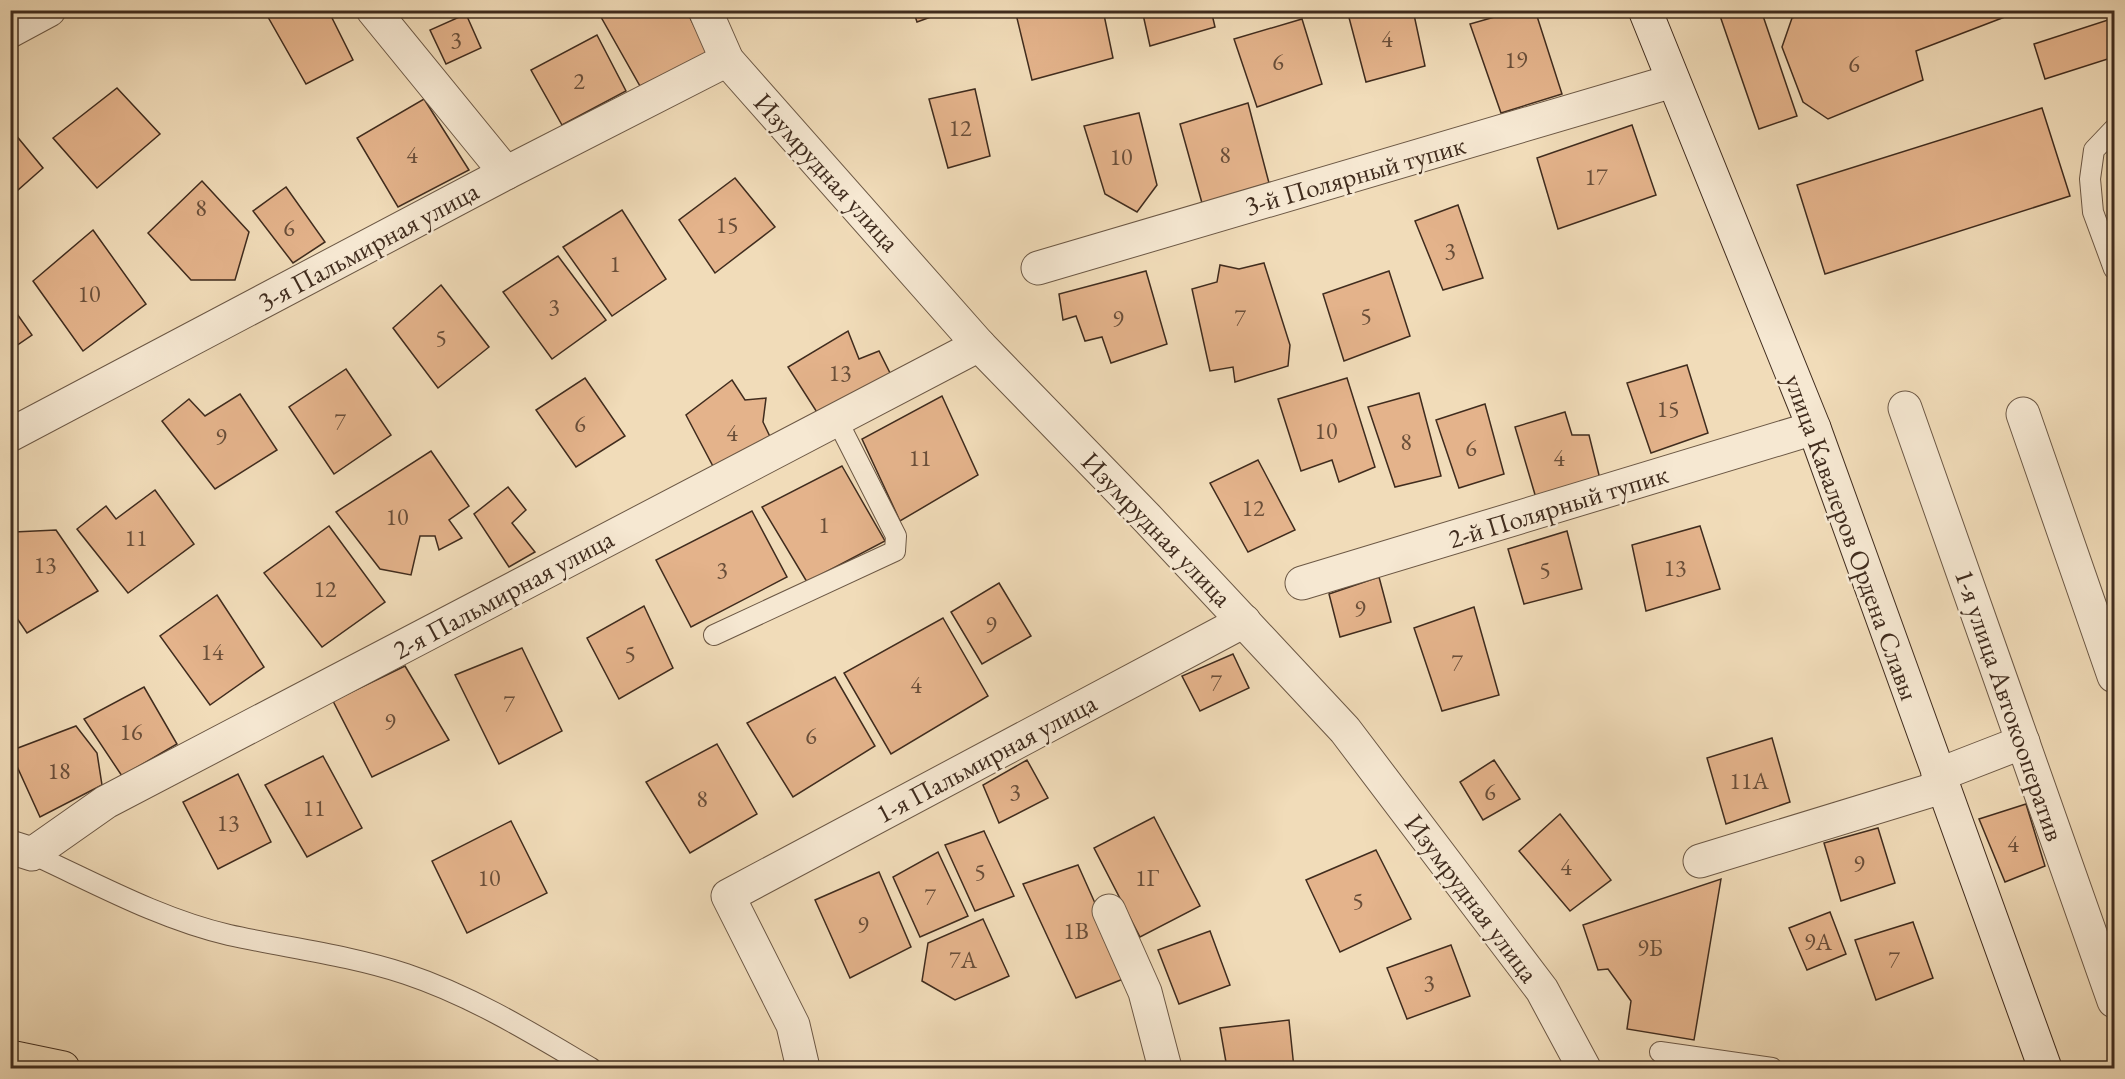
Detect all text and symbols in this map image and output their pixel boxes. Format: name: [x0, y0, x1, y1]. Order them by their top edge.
house number: 4: [1381, 23, 1393, 54]
house number: 3: [450, 24, 462, 55]
house number: 19: [1504, 44, 1528, 75]
house number: 6: [1272, 46, 1284, 77]
house number: 6: [1848, 48, 1860, 79]
house number: 2: [573, 65, 585, 96]
street label: Изумрудная улица: [746, 85, 908, 259]
house number: 12: [948, 112, 972, 143]
street label: 3-й Полярный тупик: [1241, 127, 1469, 223]
house number: 4: [406, 139, 418, 170]
house number: 8: [1219, 139, 1231, 170]
house number: 10: [1109, 141, 1133, 172]
house number: 17: [1584, 161, 1608, 192]
street label: 3-я Пальмирная улица: [251, 173, 485, 319]
house number: 8: [195, 192, 207, 223]
house number: 15: [715, 209, 739, 240]
house number: 6: [283, 212, 295, 243]
house number: 3: [1444, 235, 1456, 266]
house number: 1: [609, 248, 621, 279]
house number: 10: [77, 278, 101, 309]
house number: 3: [548, 291, 560, 322]
house number: 5: [1360, 300, 1372, 331]
house number: 7: [1234, 302, 1246, 333]
house number: 9: [1112, 303, 1124, 334]
house number: 5: [435, 322, 447, 353]
house number: 13: [828, 357, 852, 388]
street label: улица Кавалеров Ордена Славы: [1777, 369, 1927, 705]
house number: 15: [1656, 393, 1680, 424]
house number: 7: [334, 406, 346, 437]
house number: 6: [574, 408, 586, 439]
house number: 10: [1314, 415, 1338, 446]
house number: 4: [726, 417, 738, 448]
house number: 9: [215, 421, 227, 452]
house number: 8: [1400, 426, 1412, 457]
house number: 6: [1465, 432, 1477, 463]
house number: 11: [908, 442, 932, 473]
house number: 4: [1553, 442, 1565, 473]
street label: Изумрудная улица: [1074, 444, 1240, 614]
street label: 2-й Полярный тупик: [1444, 456, 1672, 556]
house number: 12: [1241, 492, 1265, 523]
house number: 10: [385, 501, 409, 532]
house number: 1: [818, 509, 830, 540]
street label: 2-я Пальмирная улица: [386, 521, 620, 667]
house number: 11: [124, 522, 148, 553]
house number: 13: [33, 549, 57, 580]
house number: 13: [1663, 552, 1687, 583]
house number: 3: [716, 554, 728, 585]
house number: 5: [1539, 554, 1551, 585]
street label: 1-я улица Автокооператив: [1947, 565, 2073, 845]
house number: 12: [313, 573, 337, 604]
house number: 9: [1354, 593, 1366, 624]
house number: 9: [985, 609, 997, 640]
house number: 14: [200, 636, 224, 667]
house number: 5: [624, 638, 636, 669]
house number: 7: [1451, 647, 1463, 678]
house number: 7: [1210, 667, 1222, 698]
house number: 4: [910, 669, 922, 700]
street label: 1-я Пальмирная улица: [869, 685, 1103, 831]
house number: 7: [503, 688, 515, 719]
house number: 9: [384, 706, 396, 737]
house number: 16: [119, 716, 143, 747]
house number: 6: [805, 720, 817, 751]
house number: 18: [47, 755, 71, 786]
house number: 11А: [1729, 765, 1769, 796]
house number: 3: [1009, 776, 1021, 807]
house number: 6: [1484, 776, 1496, 807]
house number: 8: [696, 783, 708, 814]
house number: 11: [302, 792, 326, 823]
house number: 13: [216, 807, 240, 838]
street label: Изумрудная улица: [1397, 807, 1547, 990]
house number: 4: [2007, 828, 2019, 859]
house number: 9: [1853, 848, 1865, 879]
house number: 4: [1560, 851, 1572, 882]
house number: 5: [974, 856, 986, 887]
house number: 10: [477, 862, 501, 893]
house number: 1Г: [1135, 862, 1160, 893]
house number: 7: [924, 881, 936, 912]
house number: 5: [1352, 885, 1364, 916]
house number: 9: [857, 909, 869, 940]
house number: 1В: [1063, 915, 1089, 946]
house number: 9А: [1804, 926, 1832, 957]
house number: 9Б: [1637, 932, 1663, 963]
house number: 7А: [949, 944, 977, 975]
house number: 7: [1888, 944, 1900, 975]
house number: 3: [1423, 967, 1435, 998]

